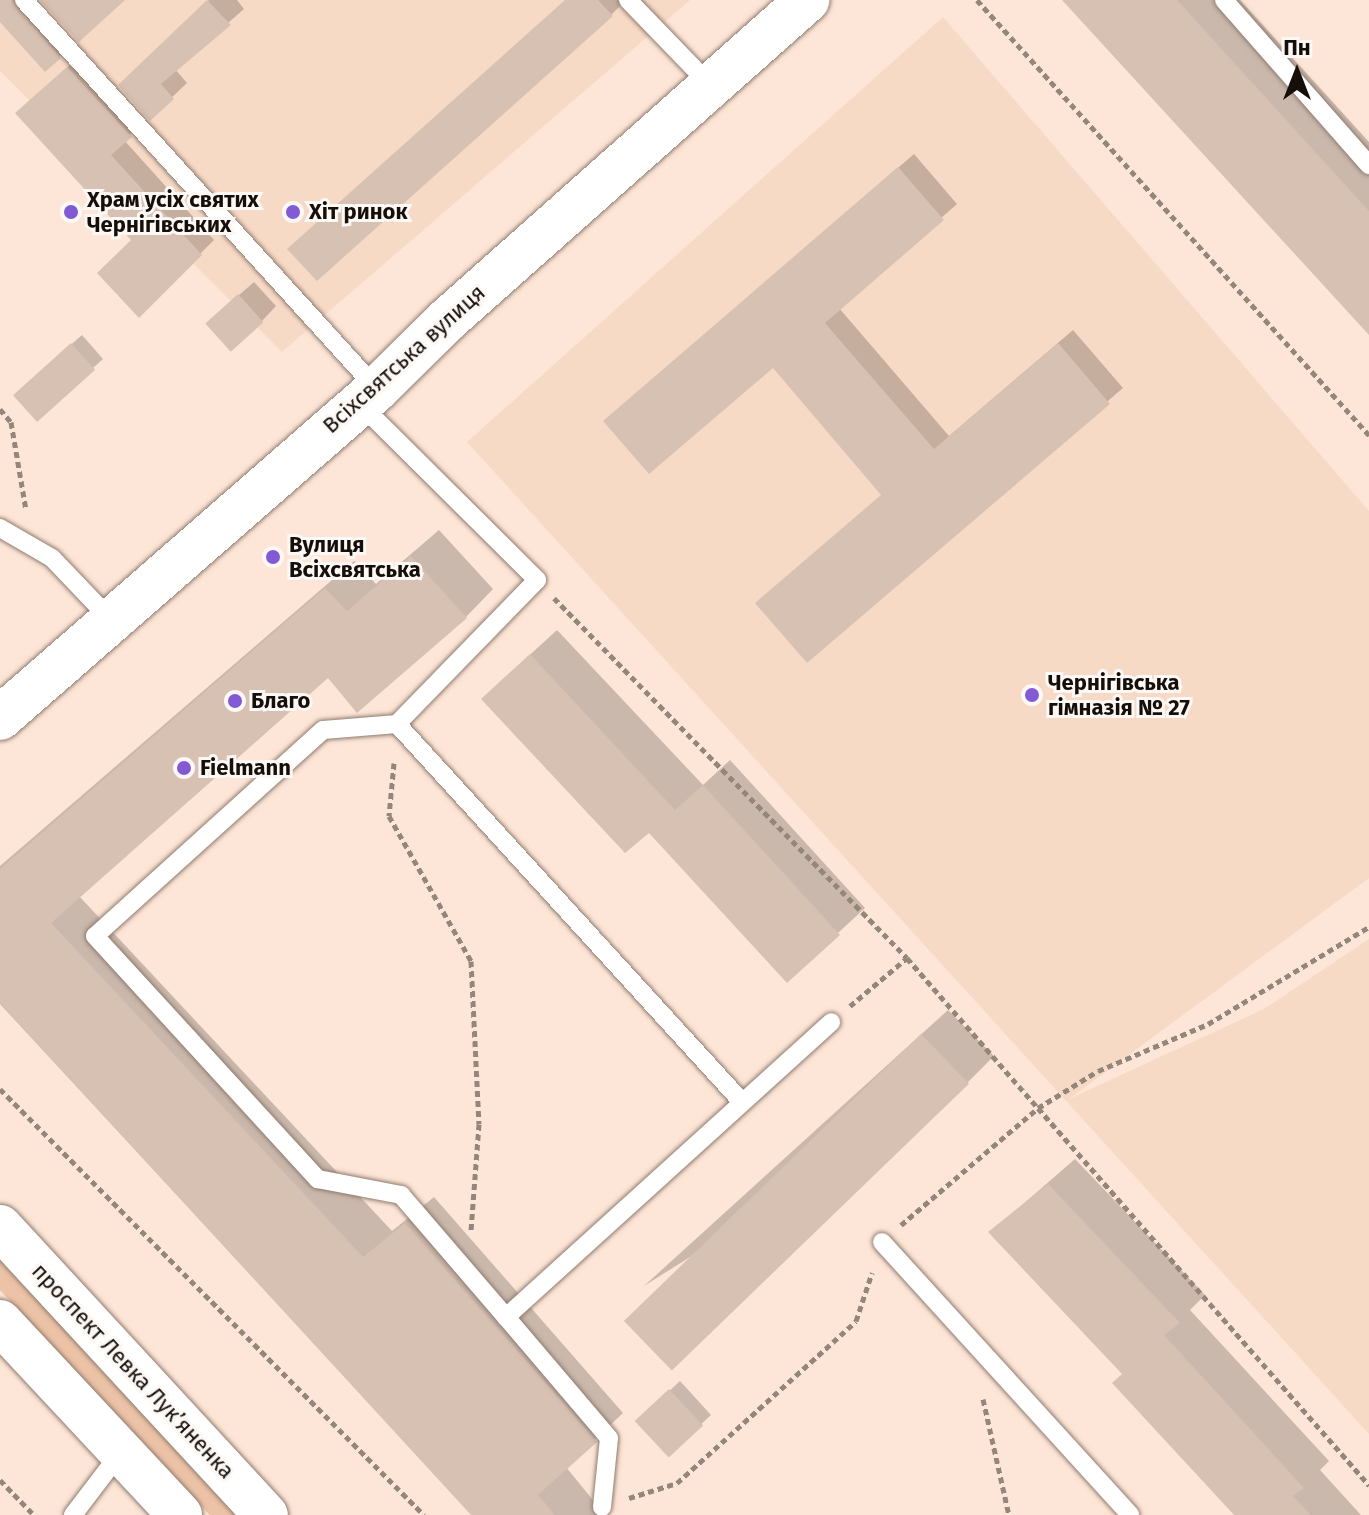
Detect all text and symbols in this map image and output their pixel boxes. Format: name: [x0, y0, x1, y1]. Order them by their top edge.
north arrow: [1257, 32, 1337, 112]
text: Пн: [1283, 34, 1311, 61]
place label: Храм усіх святих Чернігівських: [87, 186, 259, 238]
place label: Хіт ринок: [309, 199, 408, 225]
marker: Храм усіх святих Чернігівських: [62, 203, 80, 221]
marker: Хіт ринок: [284, 203, 302, 221]
street label: Всіхсвятська вулиця: [317, 279, 491, 439]
place label: Вулиця Всіхсвятська: [289, 531, 421, 582]
marker: Вулиця Всіхсвятська: [264, 548, 282, 566]
place label: Чернігівська гімназія № 27: [1048, 669, 1190, 720]
marker: Чернігівська гімназія № 27: [1023, 686, 1041, 704]
place label: Благо: [251, 688, 310, 714]
marker: Благо: [226, 692, 244, 710]
place label: Fielmann: [200, 755, 291, 781]
marker: Fielmann: [175, 759, 193, 777]
street label: проспект Левка Лукʼяненка: [26, 1258, 240, 1484]

